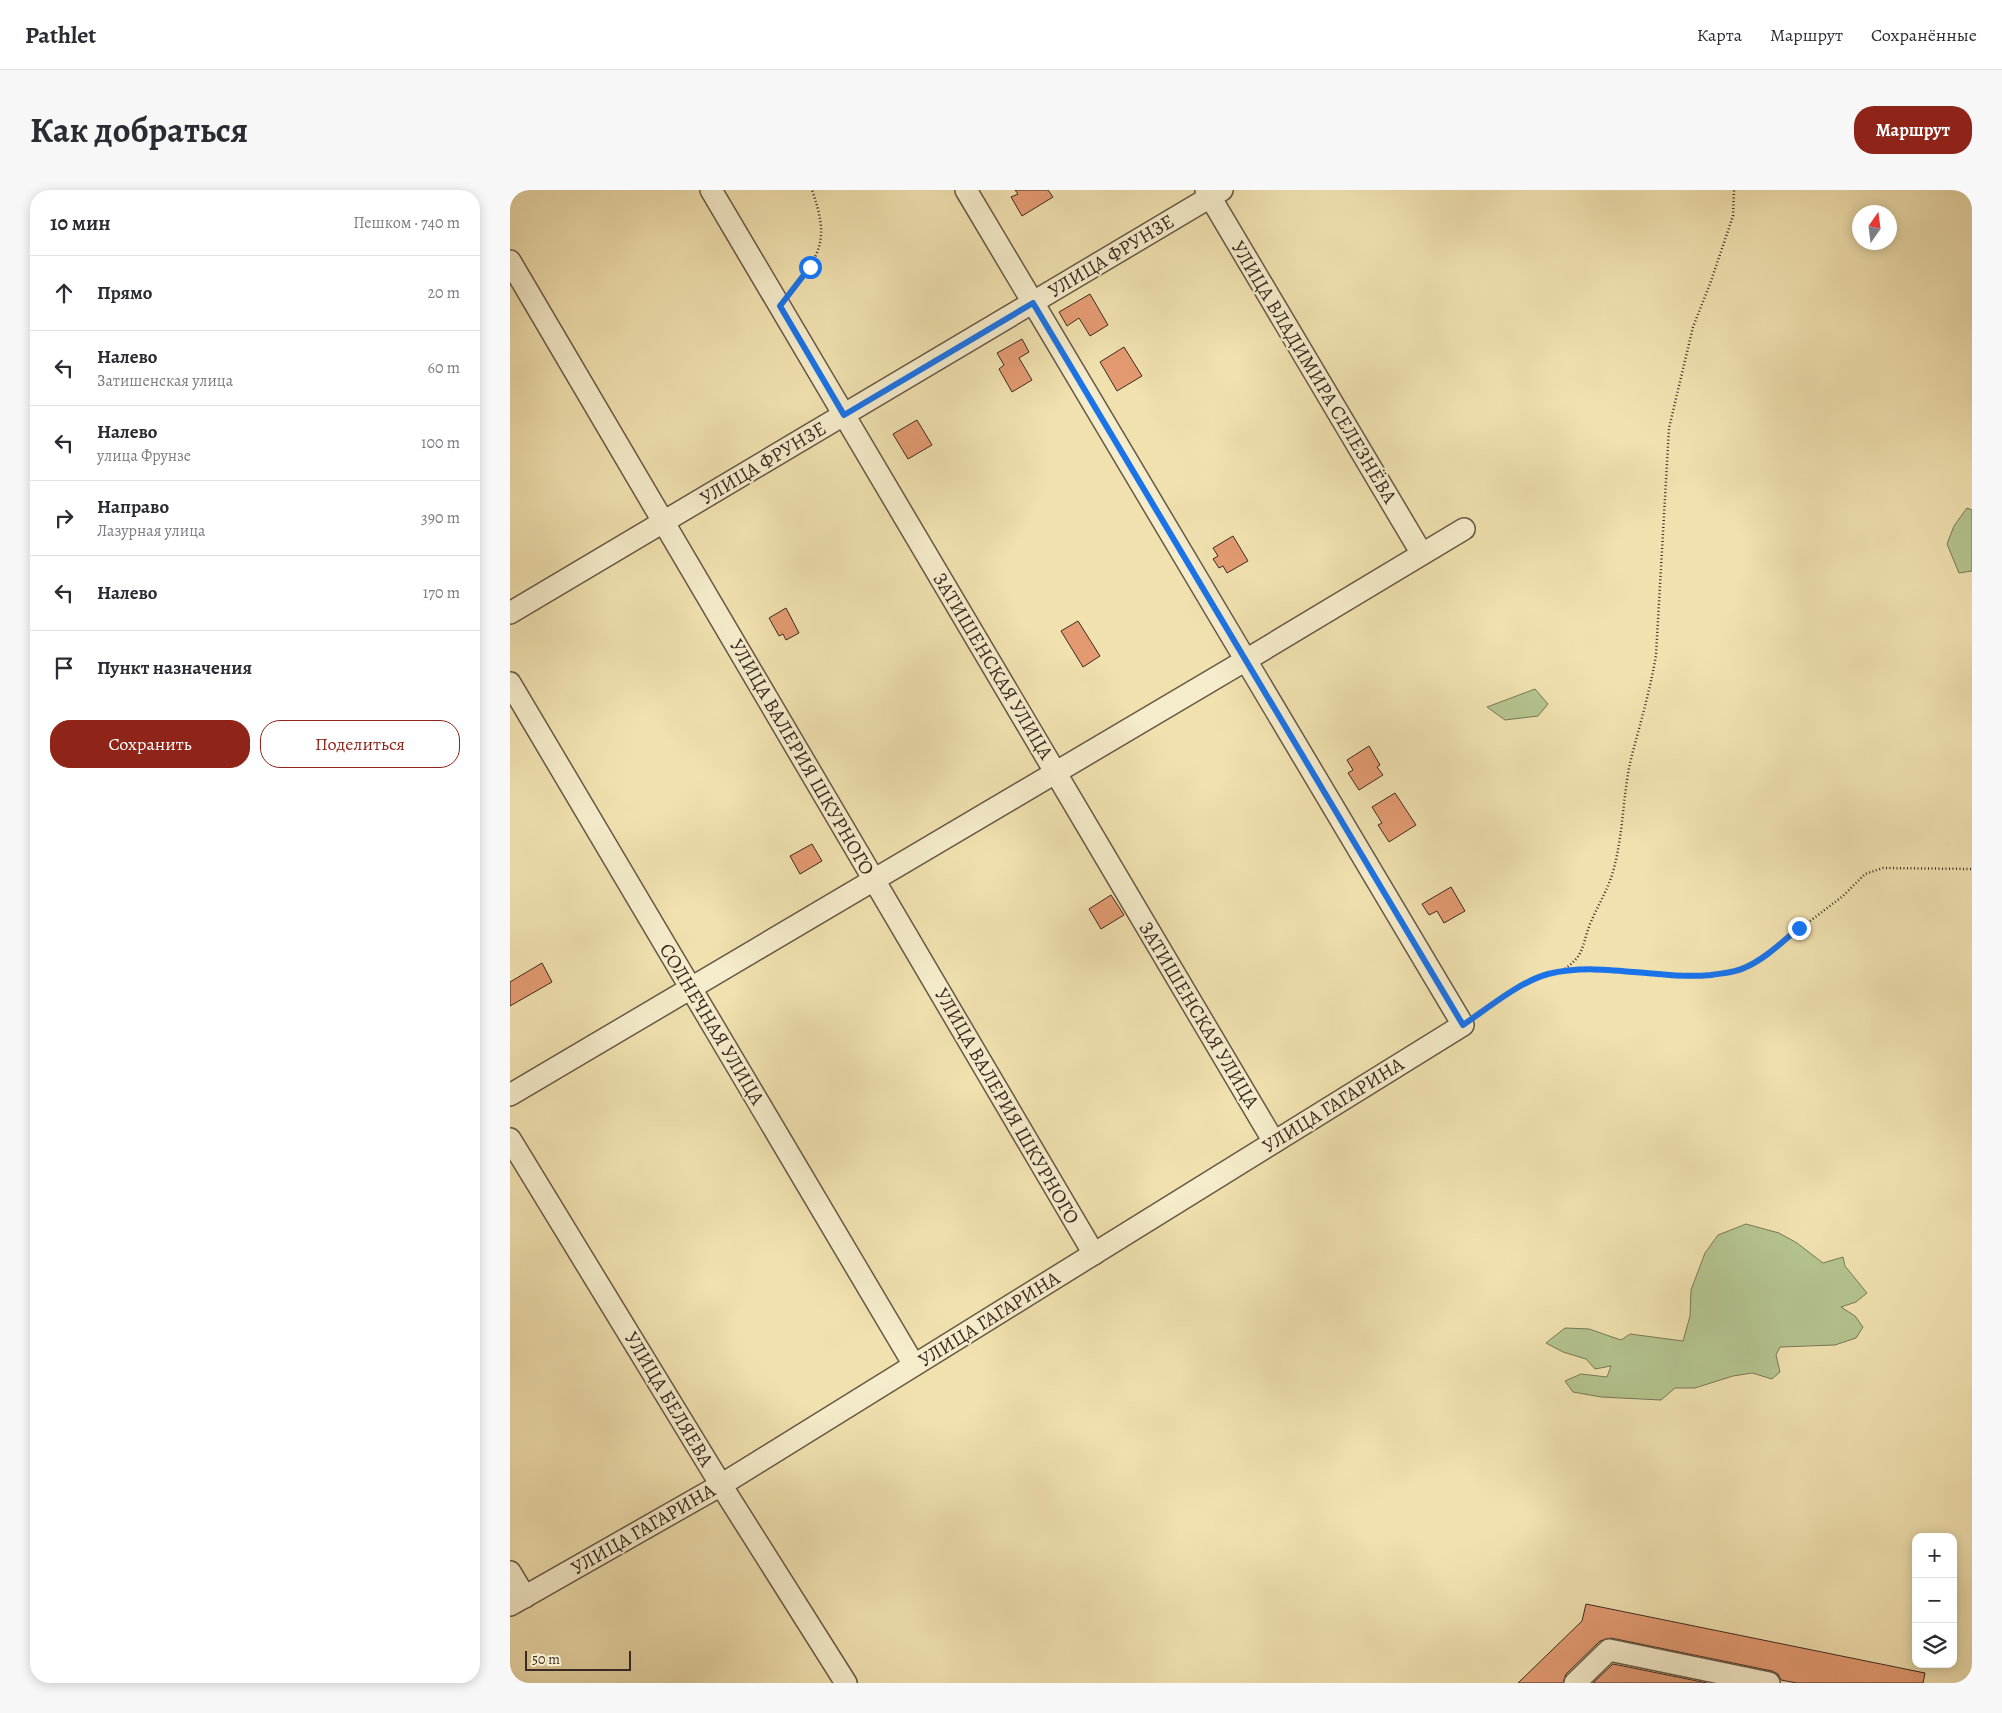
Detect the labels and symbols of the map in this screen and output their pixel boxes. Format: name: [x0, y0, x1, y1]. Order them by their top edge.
north arrow: [1852, 205, 1897, 250]
street label: УЛИЦА ФРУНЗЕ: [1043, 208, 1179, 304]
street label: УЛИЦА ВЛАДИМИРА СЕЛЕЗНЁВА: [1225, 236, 1403, 509]
route start: [799, 256, 822, 279]
street label: УЛИЦА ФРУНЗЕ: [695, 415, 831, 511]
street label: ЗАТИШЕНСКАЯ УЛИЦА: [926, 568, 1060, 765]
street label: УЛИЦА ВАЛЕРИЯ ШКУРНОГО: [723, 634, 881, 880]
street label: ЗАТИШЕНСКАЯ УЛИЦА: [1132, 917, 1266, 1114]
route end: [1788, 917, 1811, 940]
street label: СОЛНЕЧНАЯ УЛИЦА: [653, 938, 771, 1110]
street label: УЛИЦА ВАЛЕРИЯ ШКУРНОГО: [928, 983, 1086, 1229]
street label: УЛИЦА ГАГАРИНА: [1257, 1050, 1409, 1159]
street label: УЛИЦА ГАГАРИНА: [913, 1264, 1065, 1373]
street label: УЛИЦА БЕЛЯЕВА: [618, 1326, 720, 1472]
street label: УЛИЦА ГАГАРИНА: [566, 1477, 720, 1581]
scale bar: [525, 1648, 631, 1671]

